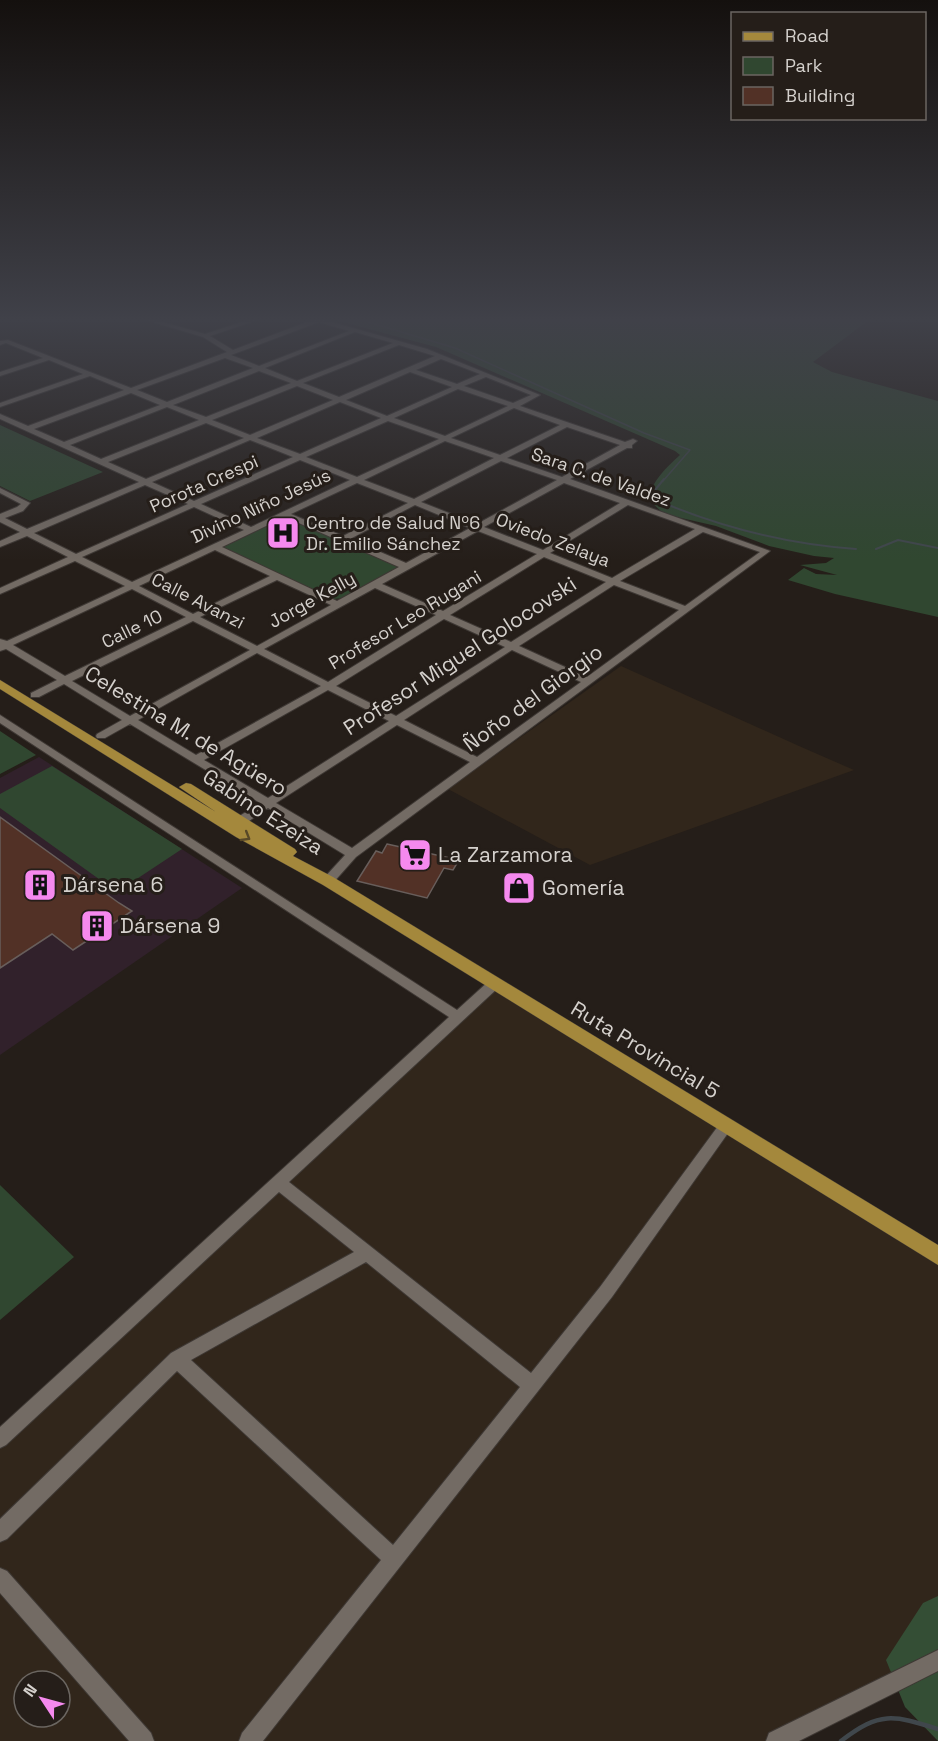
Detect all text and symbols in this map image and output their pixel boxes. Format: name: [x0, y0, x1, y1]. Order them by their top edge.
legend: [731, 12, 926, 120]
text: Road: [785, 24, 829, 47]
text: Park: [785, 54, 823, 77]
text: Building: [785, 84, 855, 107]
street label: Sara C. de Valdez: [528, 442, 674, 511]
street label: Porota Crespi: [146, 449, 262, 518]
street label: Divino Niño Jesús: [187, 463, 334, 548]
street label: Oviedo Zelaya: [493, 507, 614, 572]
place label: Centro de Salud Nº6 Dr. Emilio Sánchez: [306, 511, 480, 555]
hospital icon: Centro de Salud Nº6 Dr. Emilio Sánchez: [265, 515, 301, 551]
street label: Profesor Leo Rugani: [324, 565, 485, 674]
street label: Jorge Kelly: [264, 566, 359, 633]
street label: Calle Avanzi: [148, 567, 249, 634]
street label: Profesor Miguel Golocovski: [338, 570, 581, 741]
street label: Calle 10: [97, 604, 166, 653]
street label: Ñoño del Giorgio: [458, 638, 608, 757]
street label: Celestina M. de Agüero: [80, 659, 292, 802]
street label: Gabino Ezeiza: [198, 762, 329, 861]
one-way arrow: [240, 829, 250, 841]
supermarket icon: La Zarzamora: [397, 837, 433, 873]
place label: La Zarzamora: [438, 841, 573, 868]
building icon: Dársena 6: [22, 867, 58, 903]
shop icon: Gomería: [501, 870, 537, 906]
place label: Dársena 6: [63, 871, 163, 898]
place label: Gomería: [542, 874, 624, 901]
building icon: Dársena 9: [79, 908, 115, 944]
place label: Dársena 9: [120, 912, 220, 939]
street label: Ruta Provincial 5: [566, 995, 724, 1104]
north arrow: [12, 1669, 72, 1729]
text: N: [19, 1680, 42, 1701]

